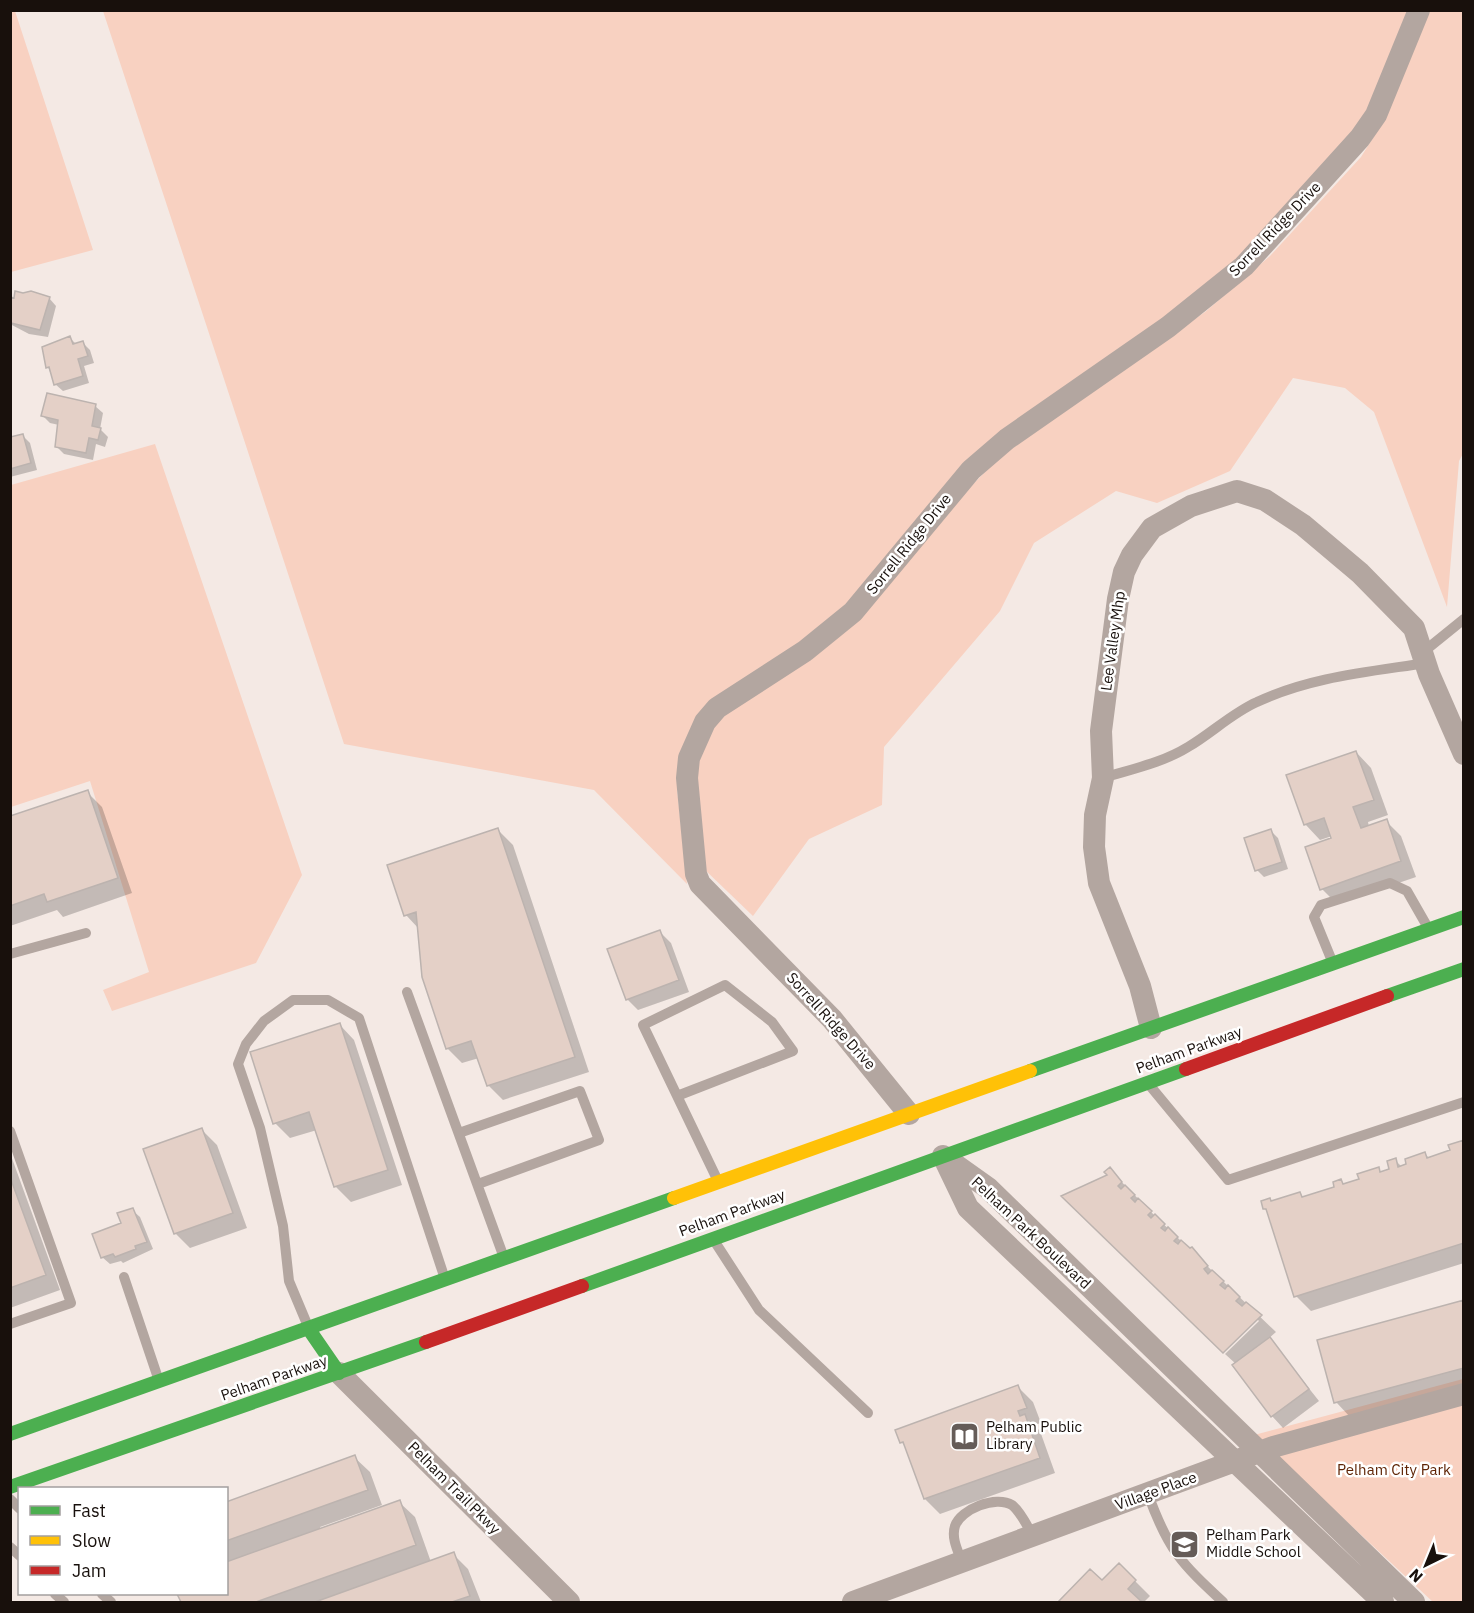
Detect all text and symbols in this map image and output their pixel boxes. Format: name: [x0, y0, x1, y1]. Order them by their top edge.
street label: Sorrell Ridge Drive: [1225, 177, 1325, 280]
street label: Sorrell Ridge Drive: [862, 489, 955, 598]
street label: Lee Valley Mhp: [1096, 590, 1129, 692]
street label: Sorrell Ridge Drive: [783, 968, 880, 1073]
street label: Pelham Parkway: [1133, 1021, 1245, 1078]
street label: Pelham Park Boulevard: [968, 1172, 1095, 1293]
street label: Pelham Parkway: [676, 1184, 788, 1241]
street label: Pelham Parkway: [218, 1350, 330, 1405]
place label: Pelham Public Library: [986, 1417, 1082, 1453]
library icon: Pelham Public Library: [949, 1420, 981, 1452]
street label: Pelham Trail Pkwy: [404, 1437, 505, 1538]
park label: Pelham City Park: [1337, 1460, 1451, 1479]
street label: Village Place: [1112, 1467, 1199, 1514]
legend: [18, 1487, 228, 1595]
text: Fast: [72, 1499, 106, 1522]
place label: Pelham Park Middle School: [1206, 1525, 1301, 1561]
school or university icon: Pelham Park Middle School: [1169, 1528, 1201, 1560]
text: Slow: [72, 1529, 111, 1552]
north arrow: [1396, 1535, 1456, 1595]
text: Jam: [72, 1559, 107, 1582]
text: N: [1405, 1565, 1427, 1587]

